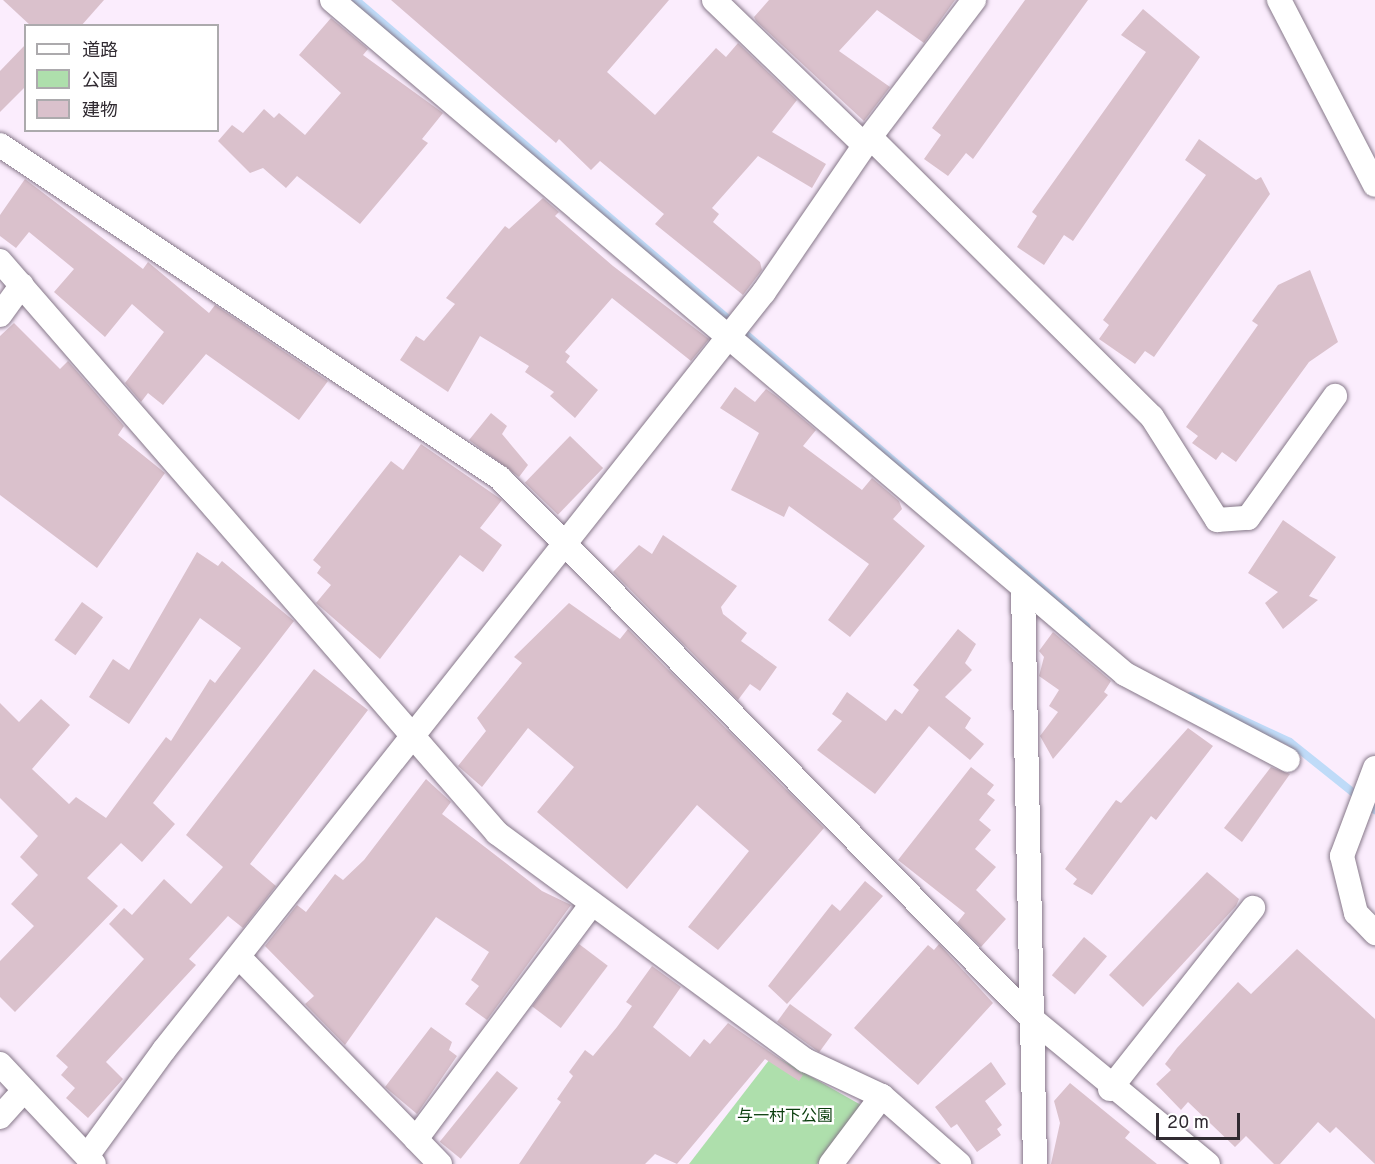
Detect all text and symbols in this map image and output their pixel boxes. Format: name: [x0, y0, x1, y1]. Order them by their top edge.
legend: [24, 24, 219, 132]
text: 道路: [82, 40, 118, 63]
text: 公園: [82, 70, 118, 93]
text: 建物: [82, 100, 118, 123]
scale bar: [1159, 1101, 1243, 1139]
park label: 与一村下公園: [737, 1107, 833, 1127]
text: 20 m: [1167, 1112, 1209, 1135]

